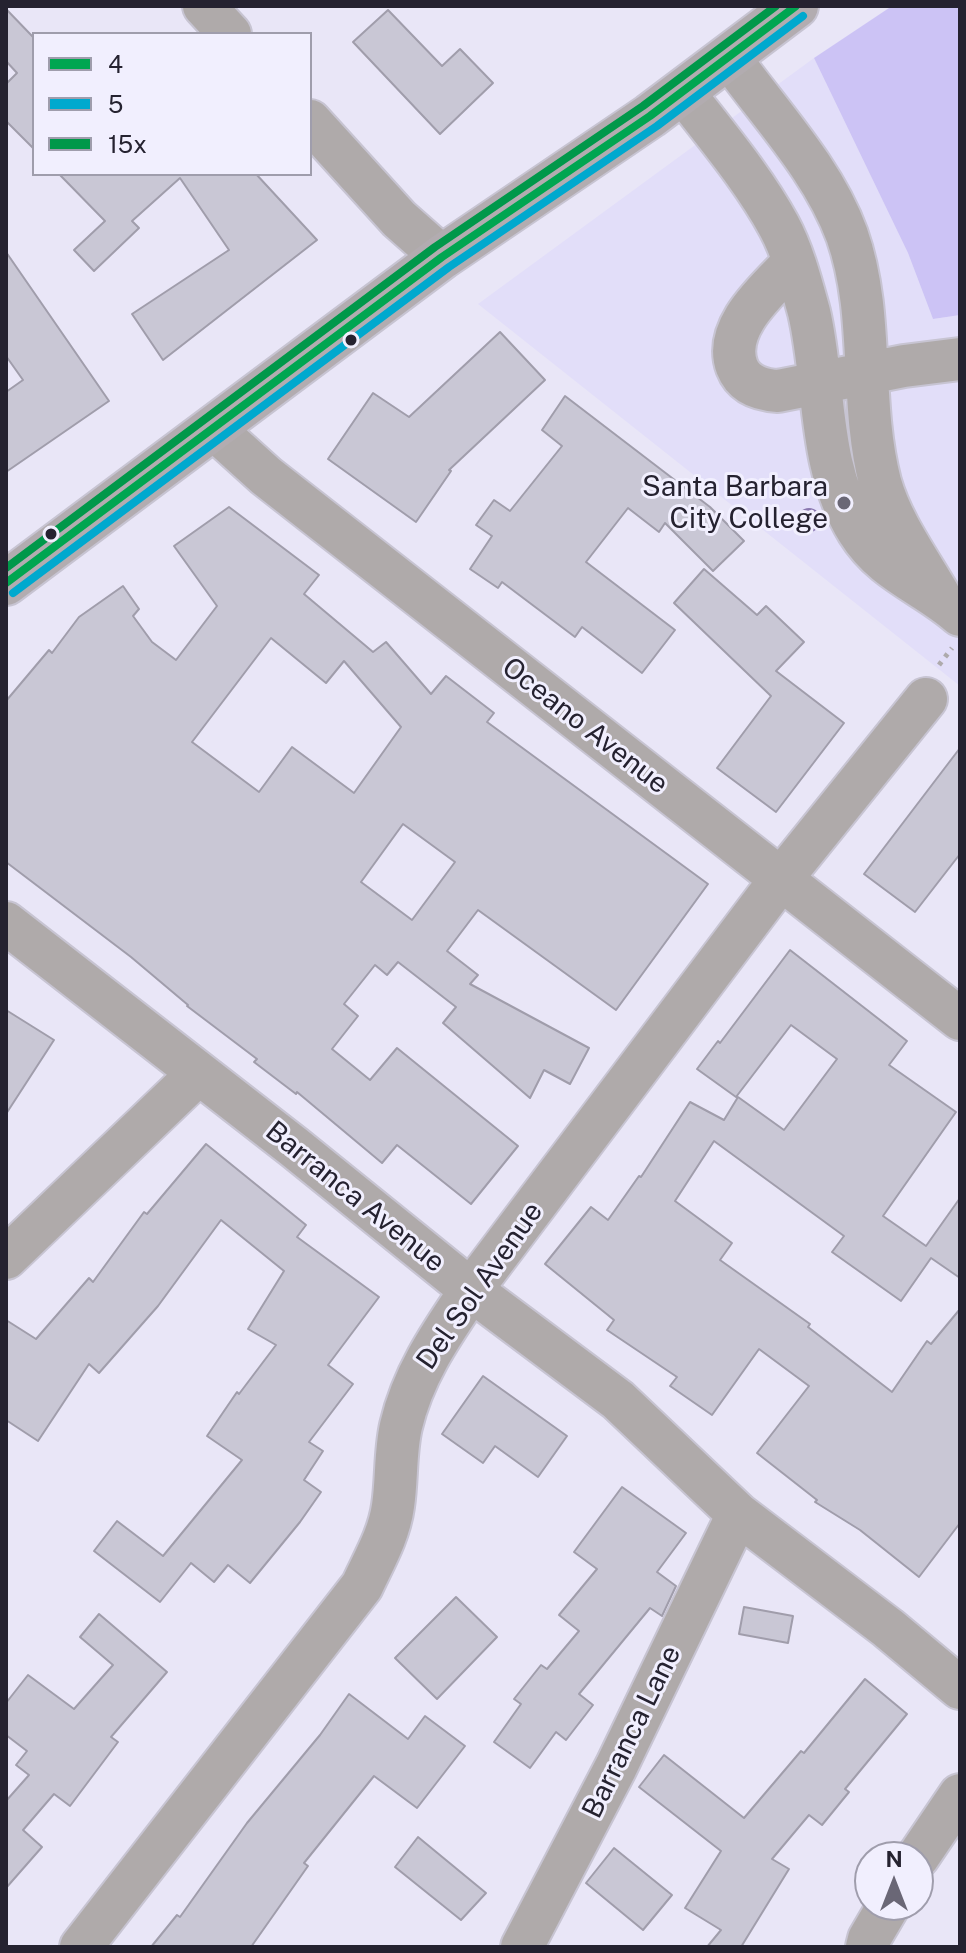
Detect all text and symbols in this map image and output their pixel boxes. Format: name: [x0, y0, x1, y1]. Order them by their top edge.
legend: [32, 32, 312, 176]
text: 4: [108, 50, 123, 78]
text: 5: [108, 90, 123, 118]
text: 15x: [108, 130, 147, 158]
unlabelled marker: [343, 332, 359, 348]
place label: Santa Barbara City College: [642, 470, 828, 536]
marker: Santa Barbara City College: [835, 494, 853, 512]
unlabelled marker: [43, 526, 59, 542]
street label: Oceano Avenue: [495, 651, 675, 801]
street label: Barranca Avenue: [259, 1114, 451, 1280]
street label: Del Sol Avenue: [410, 1196, 550, 1376]
street label: Barranca Lane: [576, 1640, 688, 1824]
north arrow: [854, 1841, 934, 1921]
text: N: [885, 1846, 903, 1872]

